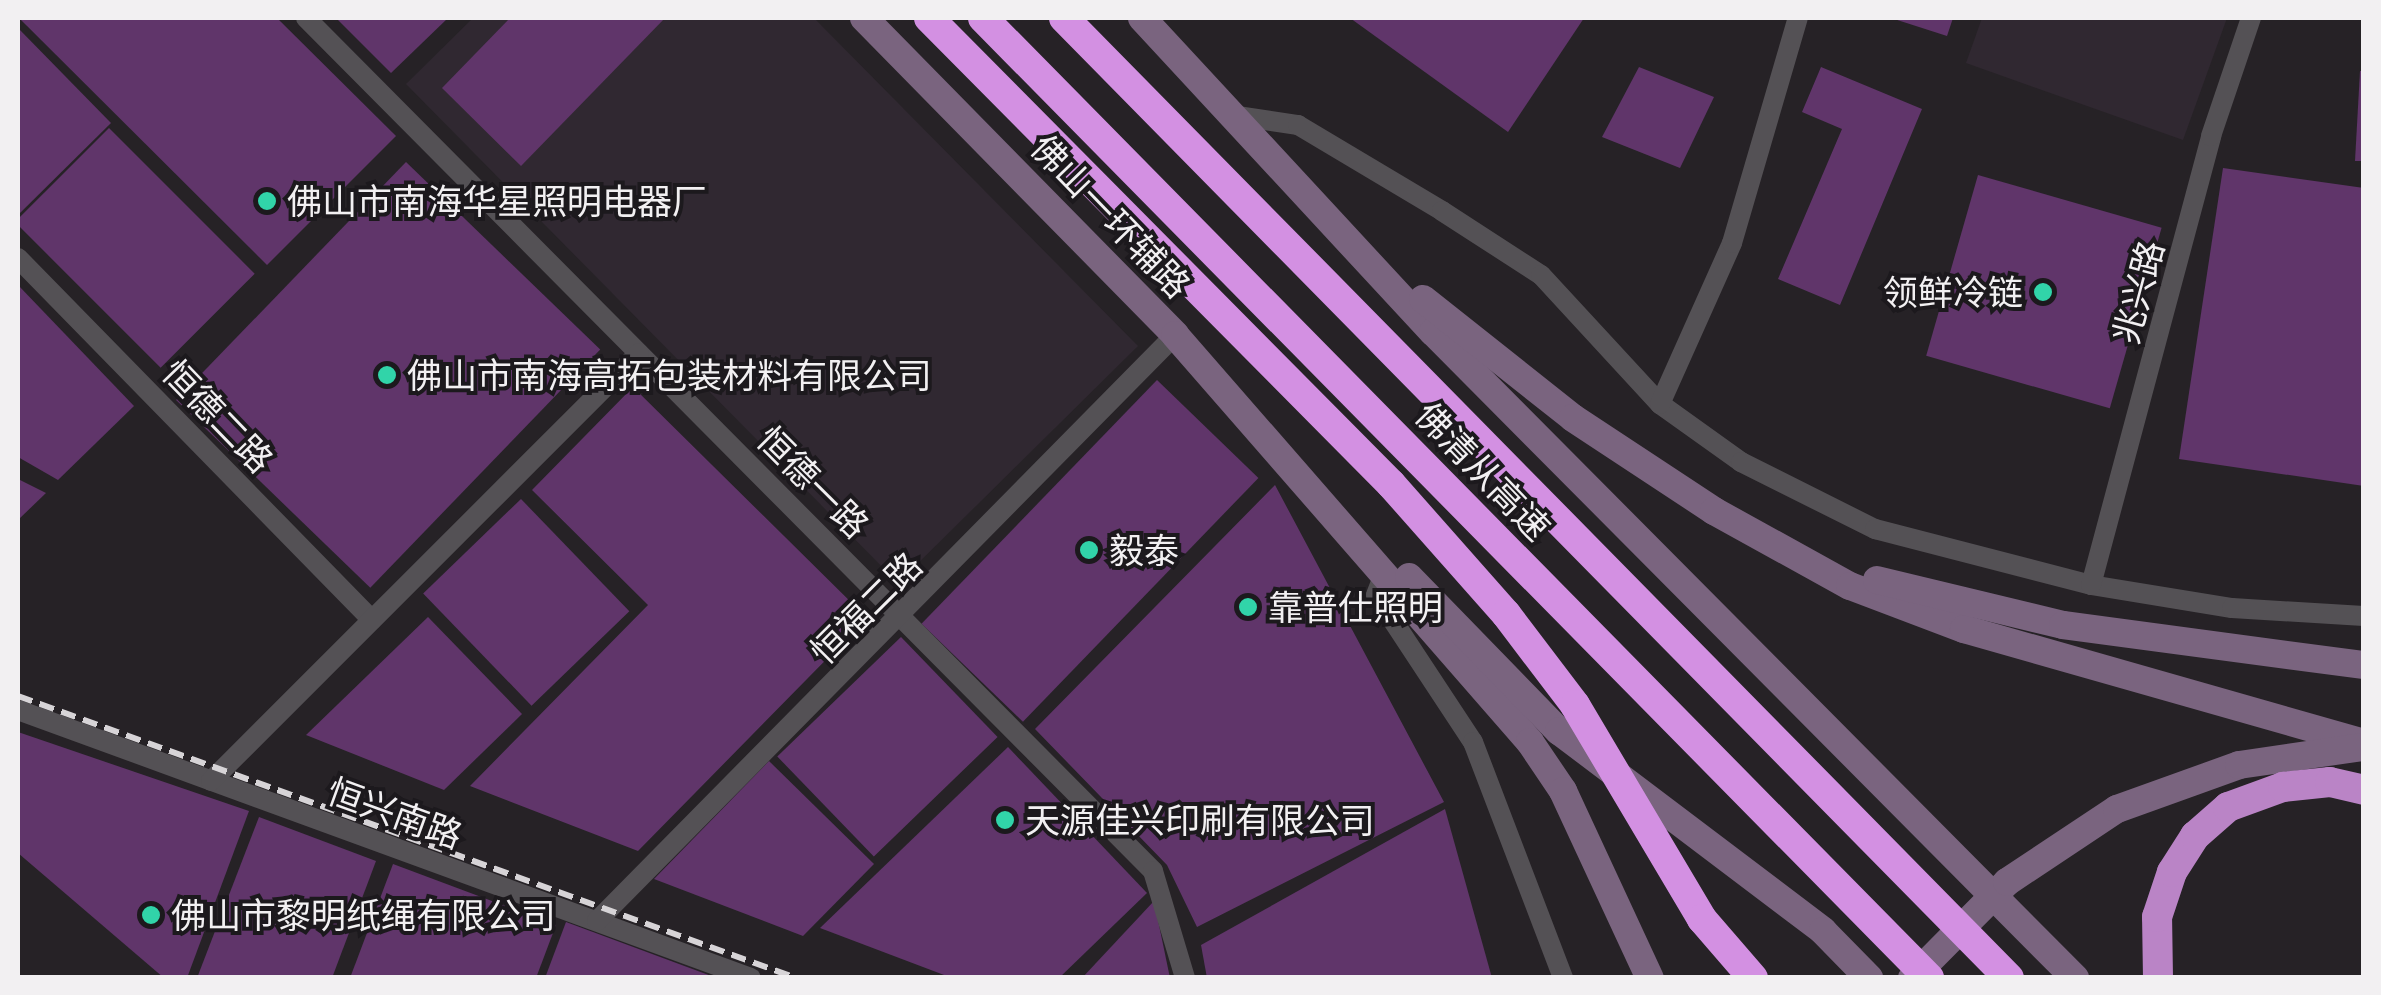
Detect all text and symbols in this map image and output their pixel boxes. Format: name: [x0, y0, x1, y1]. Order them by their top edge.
street label: 佛山一环辅路: [1023, 126, 1199, 306]
place label: 佛山市南海华星照明电器厂: [287, 180, 707, 222]
marker: 佛山市南海华星照明电器厂: [256, 190, 278, 212]
street label: 兆兴路: [2104, 236, 2172, 348]
place label: 领鲜冷链: [1883, 271, 2023, 313]
marker: 领鲜冷链: [2032, 281, 2054, 303]
street label: 恒德二路: [154, 351, 282, 481]
place label: 佛山市南海高拓包装材料有限公司: [407, 354, 932, 396]
marker: 佛山市南海高拓包装材料有限公司: [376, 364, 398, 386]
street label: 佛清从高速: [1407, 393, 1559, 549]
street label: 恒德一路: [749, 418, 877, 546]
place label: 毅泰: [1109, 529, 1179, 571]
marker: 毅泰: [1078, 539, 1100, 561]
street label: 恒福二路: [802, 544, 930, 672]
place label: 靠普仕照明: [1268, 586, 1443, 628]
marker: 靠普仕照明: [1237, 596, 1259, 618]
street label: 恒兴南路: [322, 769, 468, 857]
place label: 天源佳兴印刷有限公司: [1025, 799, 1375, 841]
marker: 天源佳兴印刷有限公司: [994, 809, 1016, 831]
place label: 佛山市黎明纸绳有限公司: [171, 894, 556, 936]
marker: 佛山市黎明纸绳有限公司: [140, 904, 162, 926]

